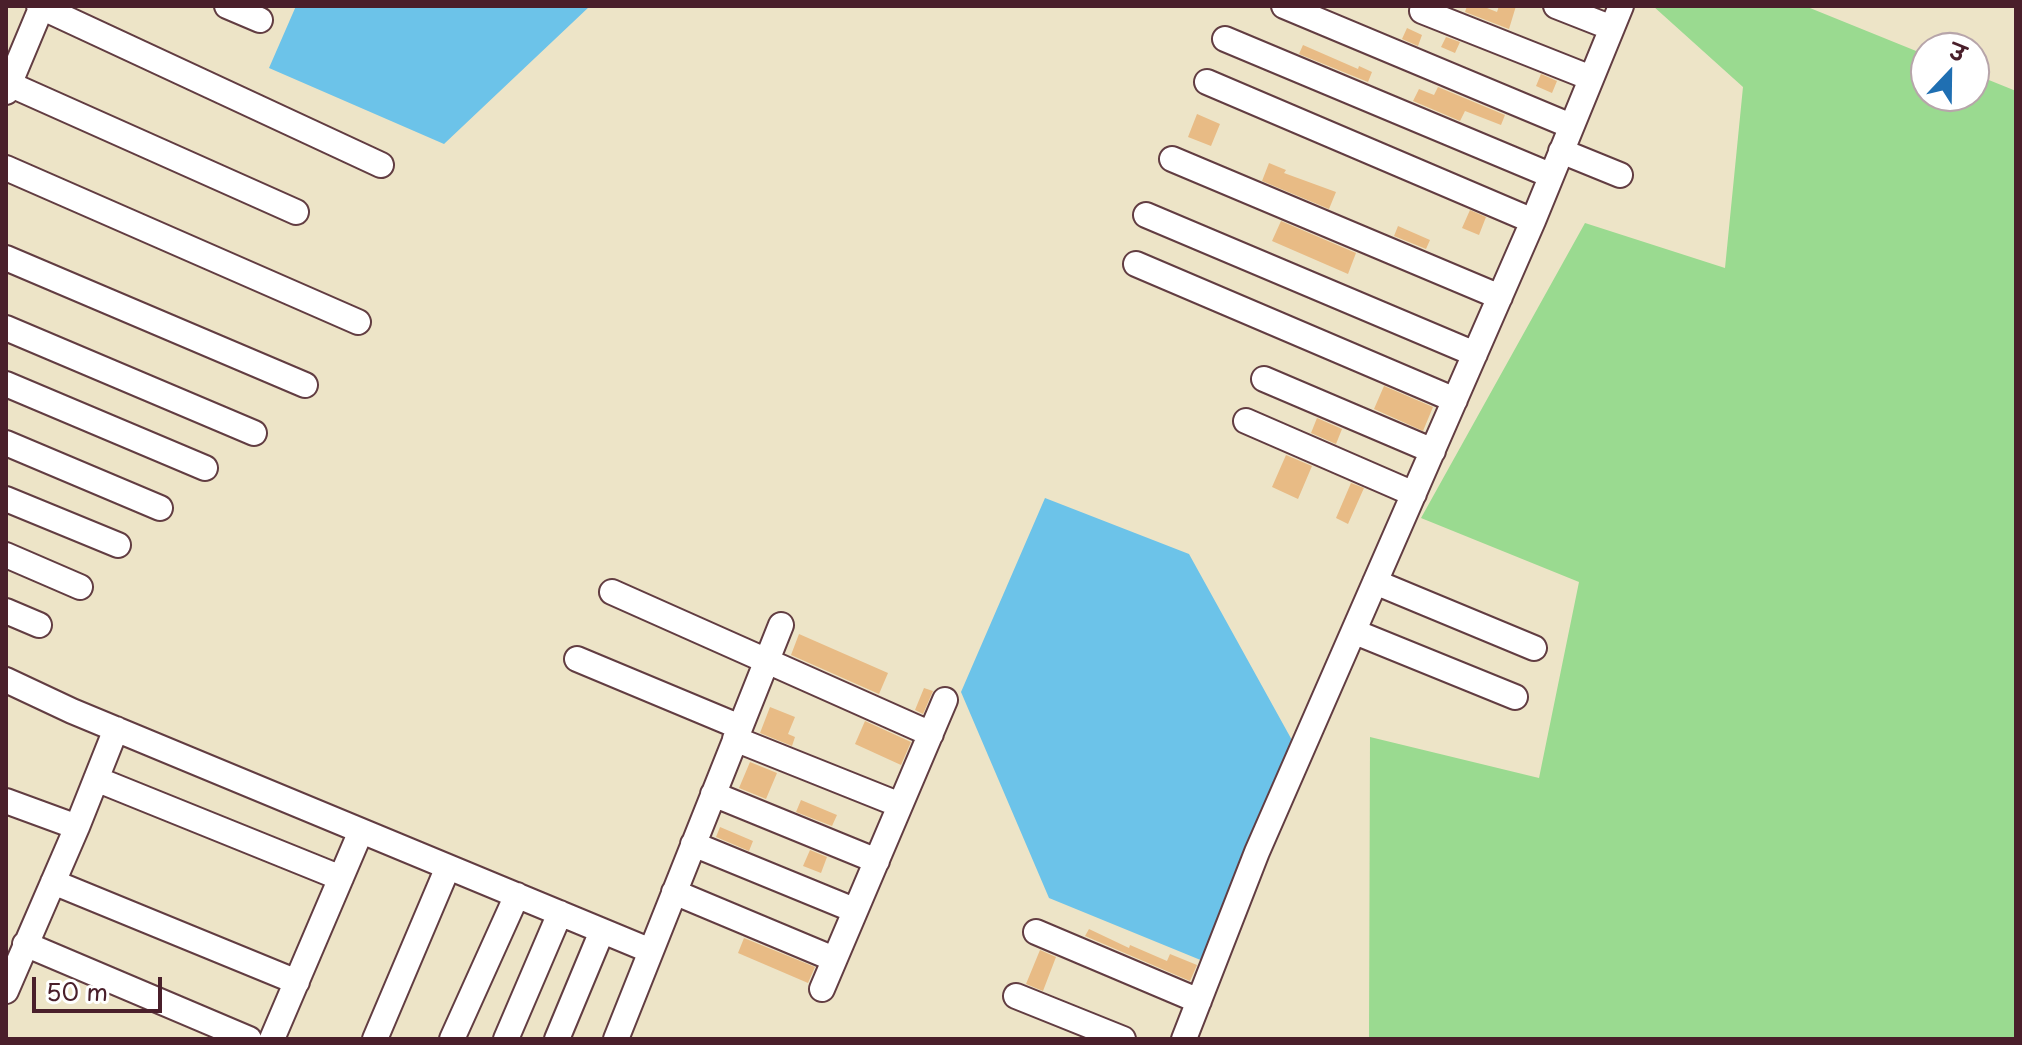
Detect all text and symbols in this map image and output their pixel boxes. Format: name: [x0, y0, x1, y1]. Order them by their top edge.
north arrow: [1910, 32, 1990, 112]
text: उ: [1945, 33, 1971, 69]
scale bar: [36, 961, 166, 1011]
text: 50 m: [46, 973, 108, 1009]

